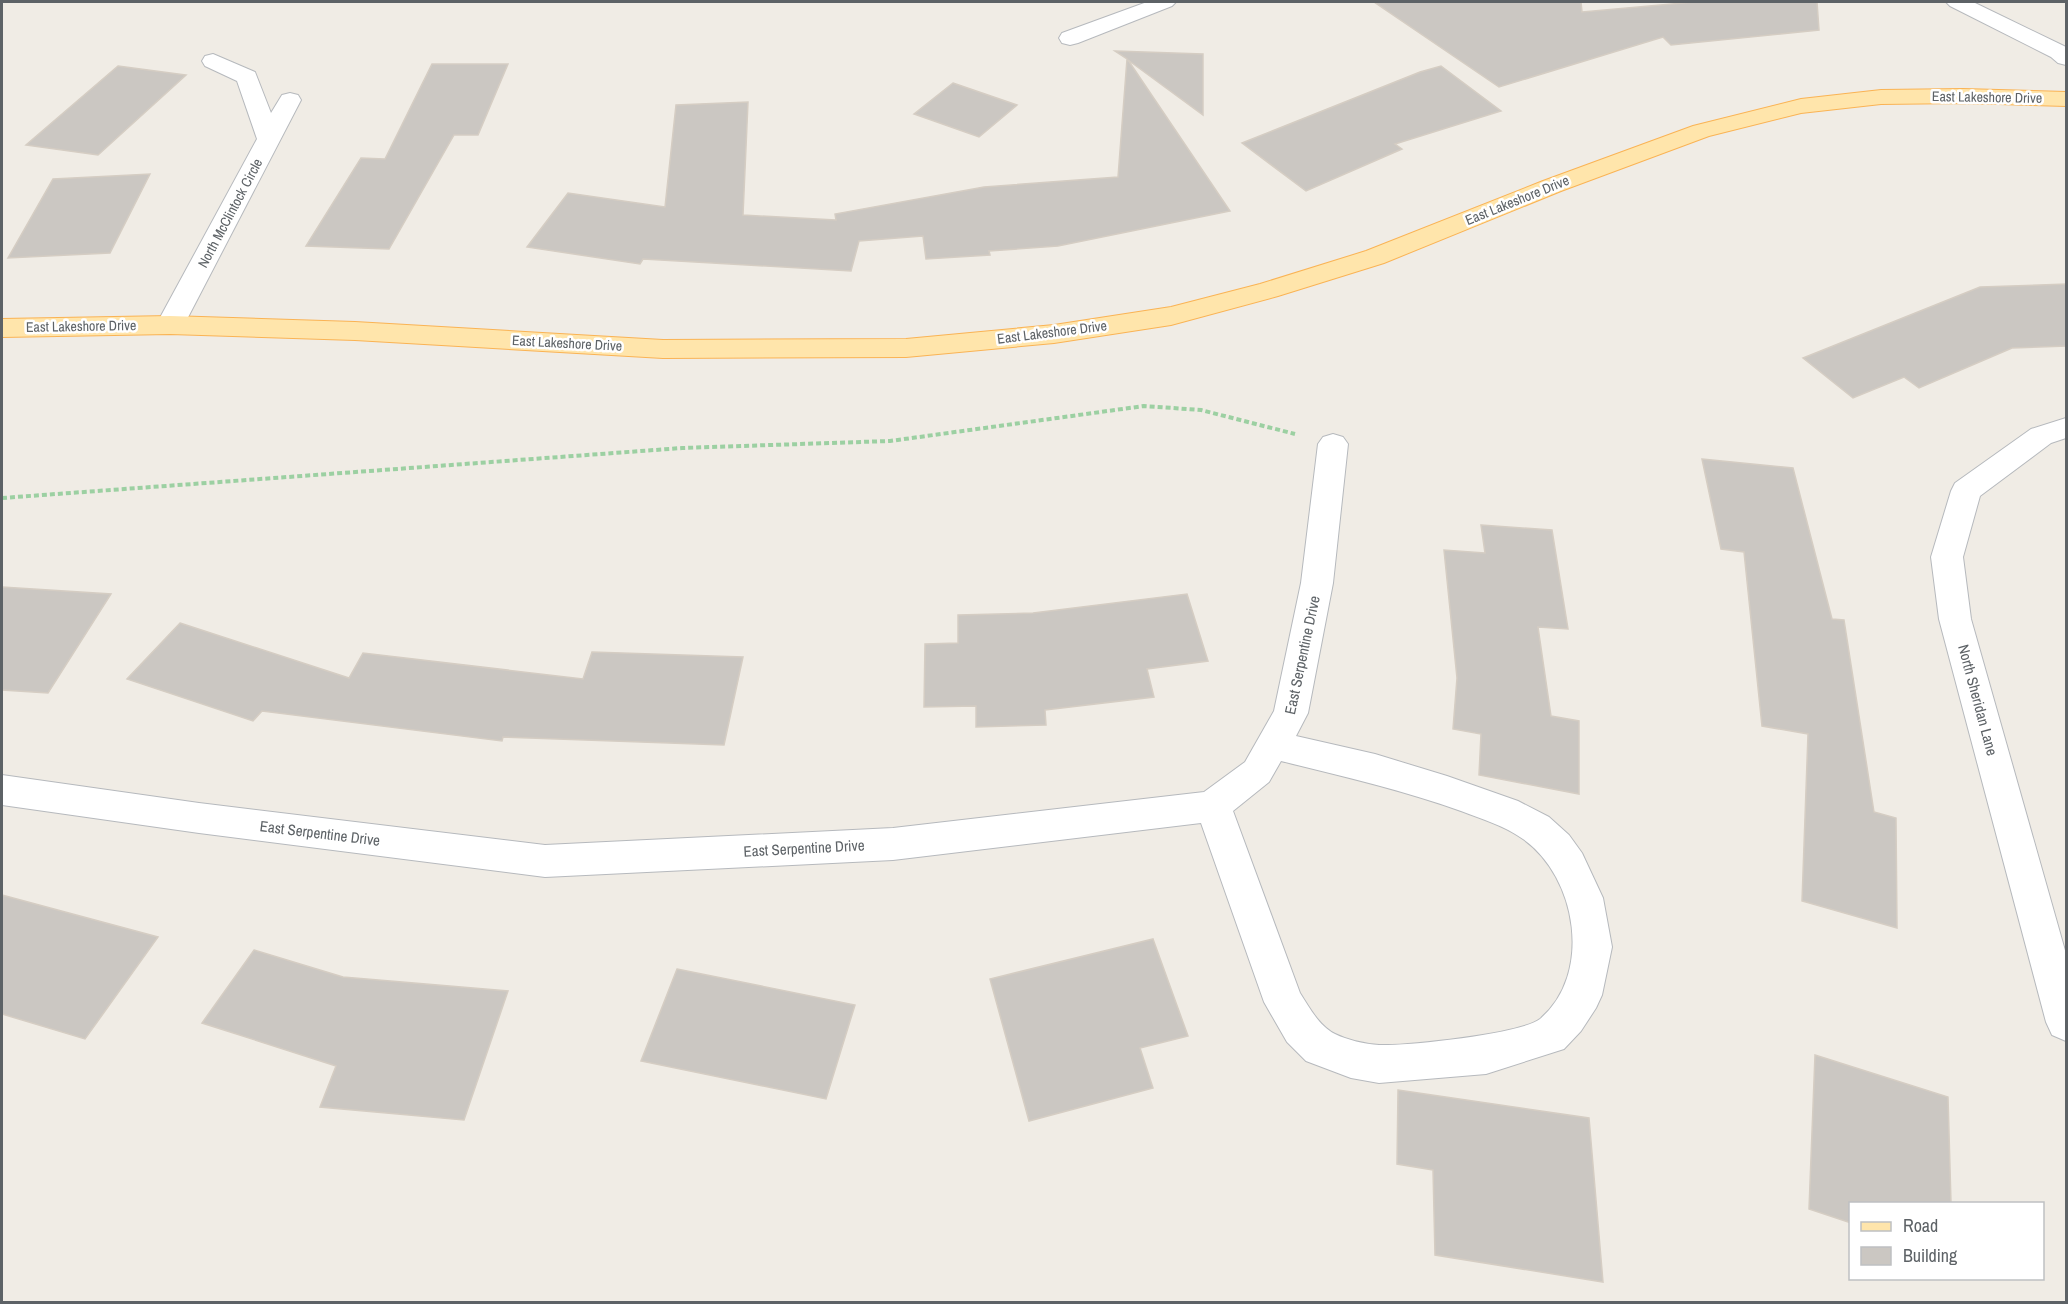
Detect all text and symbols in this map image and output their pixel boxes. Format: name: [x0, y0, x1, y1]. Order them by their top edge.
street label: East Lakeshore Drive: [1932, 87, 2042, 107]
street label: North McClintock Circle: [194, 155, 266, 271]
street label: East Lakeshore Drive: [1462, 171, 1572, 229]
street label: East Lakeshore Drive: [26, 316, 136, 336]
street label: East Lakeshore Drive: [996, 316, 1108, 348]
street label: East Lakeshore Drive: [511, 331, 623, 355]
street label: East Serpentine Drive: [1279, 593, 1325, 716]
street label: North Sheridan Lane: [1953, 642, 2003, 758]
street label: East Serpentine Drive: [259, 815, 381, 851]
street label: East Serpentine Drive: [743, 834, 865, 862]
legend: [1849, 1202, 2044, 1280]
text: Road: [1903, 1213, 1938, 1238]
text: Building: [1903, 1243, 1958, 1268]

